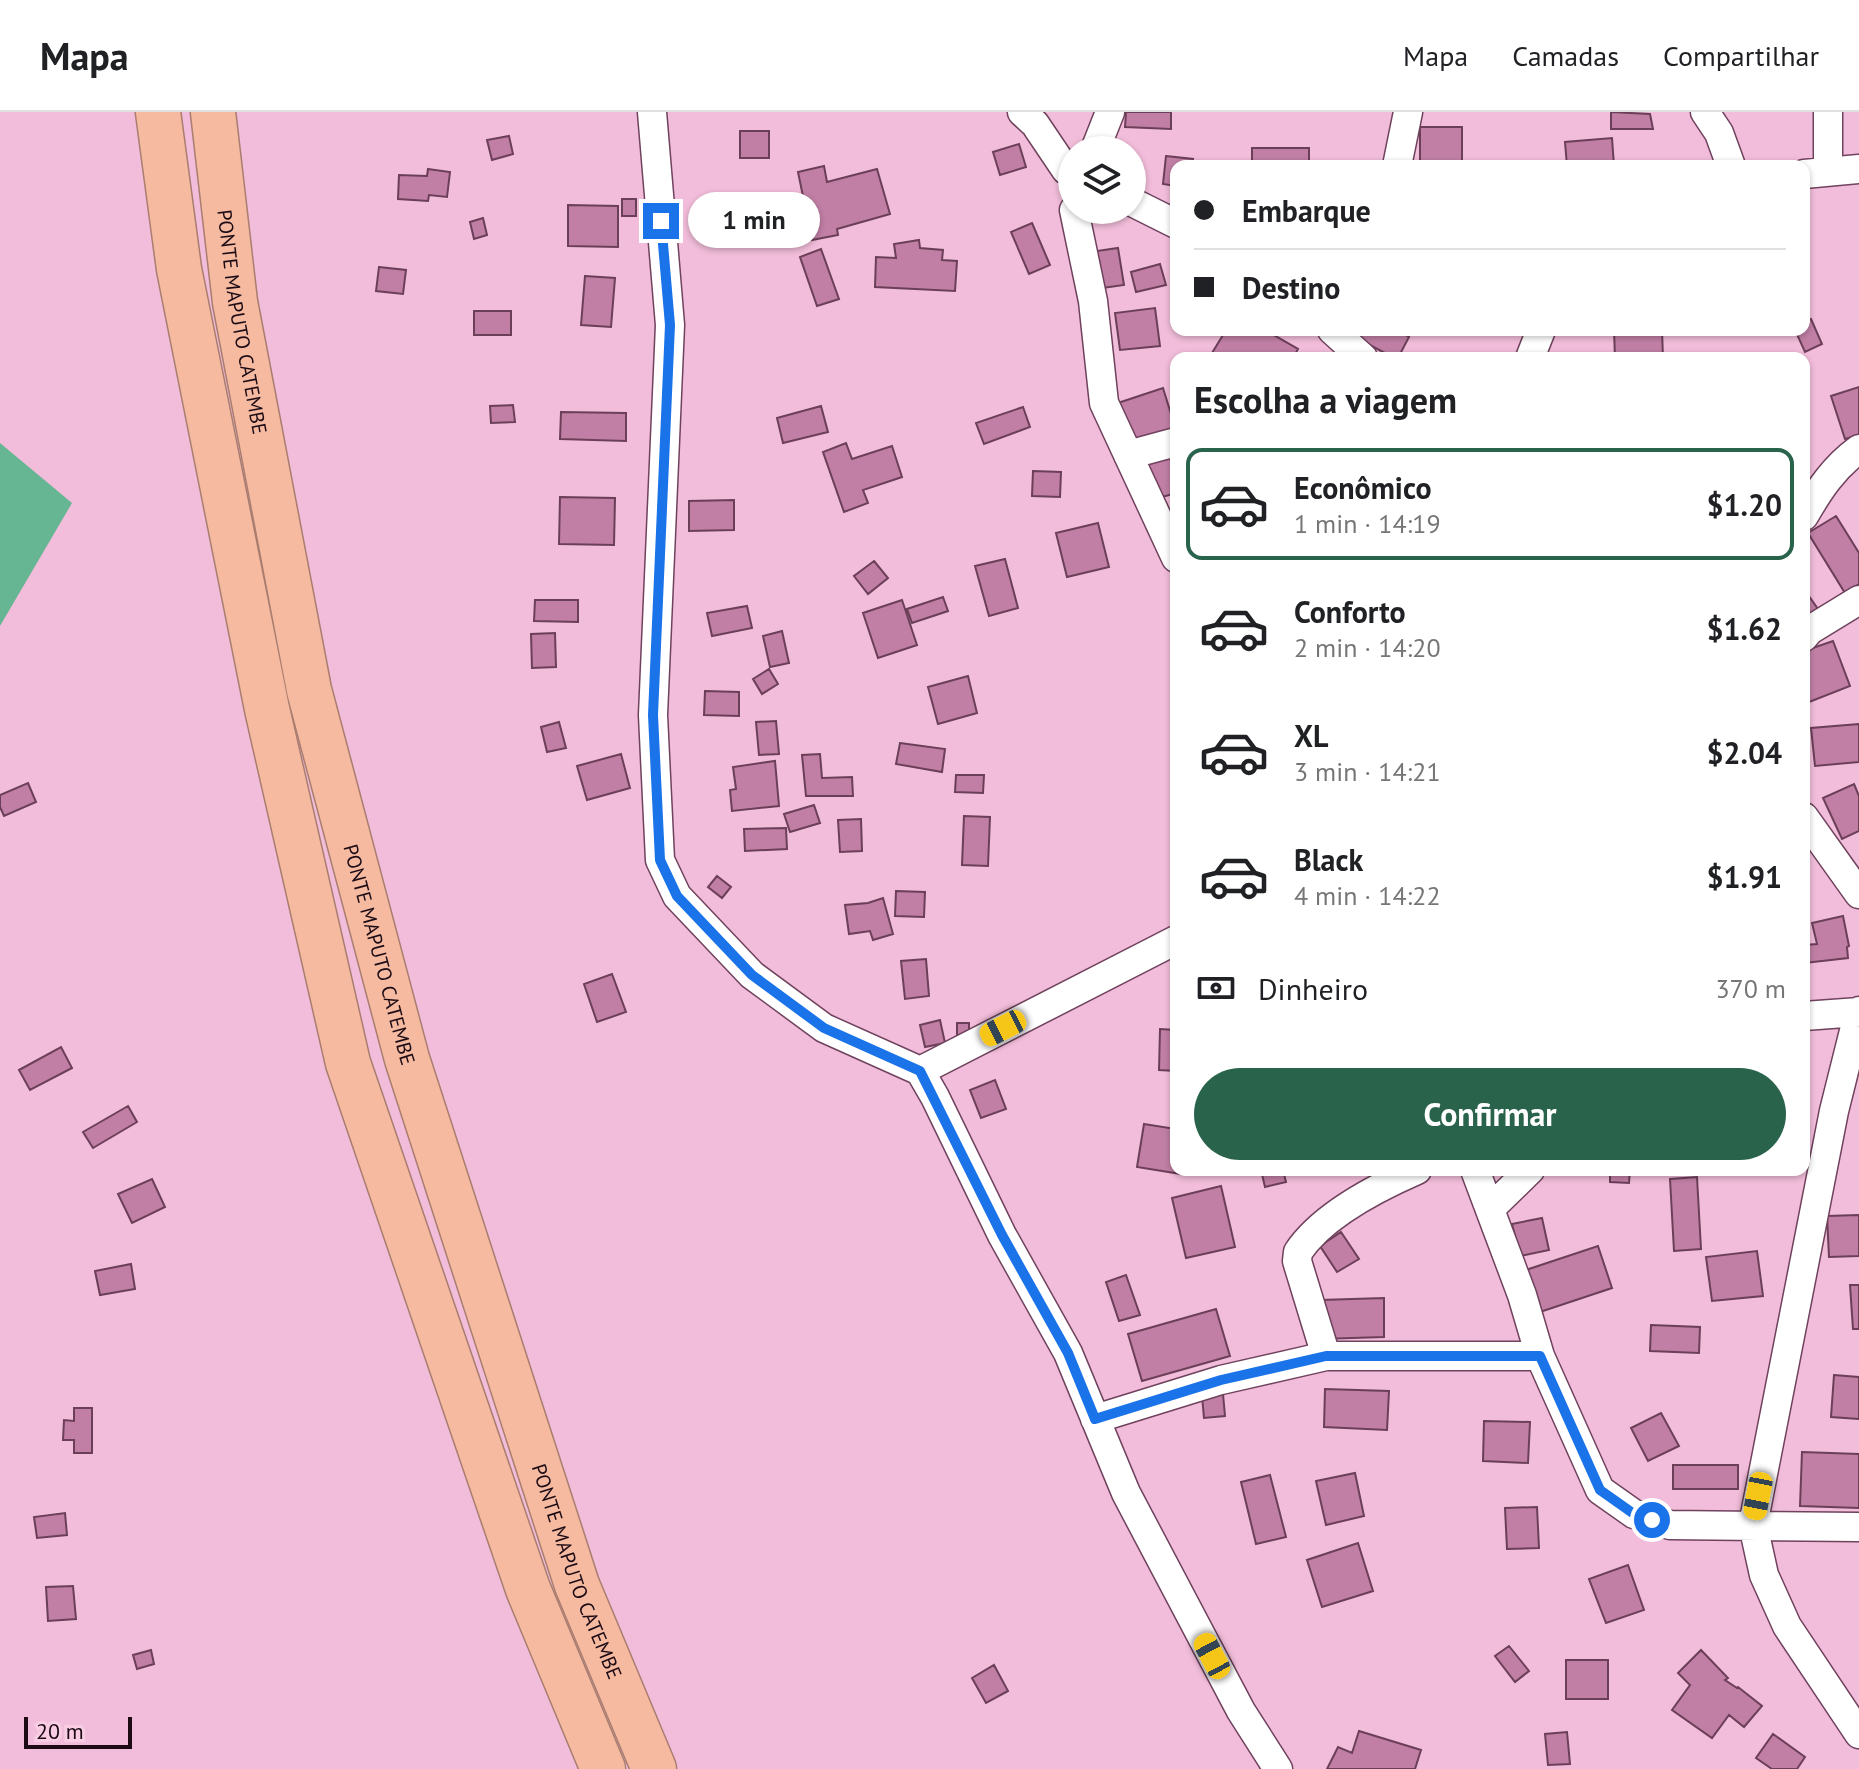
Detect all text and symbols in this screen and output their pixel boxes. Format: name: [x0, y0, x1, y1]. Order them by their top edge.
text: Mapa: [40, 31, 129, 80]
text: Mapa: [1403, 37, 1468, 74]
text: Camadas: [1512, 37, 1619, 74]
text: Compartilhar: [1663, 37, 1819, 74]
map controls: [1058, 136, 1146, 224]
button: layers: [1058, 136, 1146, 224]
text: Embarque: [1242, 191, 1371, 230]
callout: 1 min: [689, 193, 821, 249]
route end: [643, 203, 679, 239]
text: 1 min: [722, 203, 786, 236]
street label: PONTE MAPUTO CATEMBE: [211, 208, 273, 437]
text: Destino: [1242, 268, 1340, 307]
text: Escolha a viagem: [1194, 376, 1457, 423]
icon: car: [1198, 468, 1270, 540]
text: Econômico: [1294, 468, 1432, 507]
text: $1.20: [1707, 485, 1782, 524]
text: 1 min · 14:19: [1294, 507, 1441, 540]
icon: car: [1198, 592, 1270, 664]
text: Conforto: [1294, 592, 1406, 631]
text: $1.62: [1707, 609, 1782, 648]
text: 2 min · 14:20: [1294, 631, 1441, 664]
icon: car: [1198, 716, 1270, 788]
text: XL: [1294, 716, 1328, 755]
text: $2.04: [1707, 733, 1782, 772]
text: 3 min · 14:21: [1294, 755, 1441, 788]
icon: car: [1198, 840, 1270, 912]
text: Black: [1294, 840, 1363, 879]
street label: PONTE MAPUTO CATEMBE: [338, 841, 421, 1068]
text: $1.91: [1707, 857, 1782, 896]
text: 4 min · 14:22: [1294, 879, 1441, 912]
icon: cash: [1194, 966, 1238, 1010]
text: Dinheiro: [1258, 969, 1368, 1008]
text: 370 m: [1715, 972, 1786, 1005]
car: [976, 1006, 1030, 1050]
button: Confirmar: [1194, 1068, 1786, 1160]
street label: PONTE MAPUTO CATEMBE: [526, 1461, 628, 1683]
car: [1742, 1470, 1774, 1522]
route start: [1634, 1502, 1670, 1538]
car: [1190, 1629, 1234, 1683]
scale bar: [24, 1713, 132, 1749]
text: 20 m: [36, 1717, 84, 1745]

